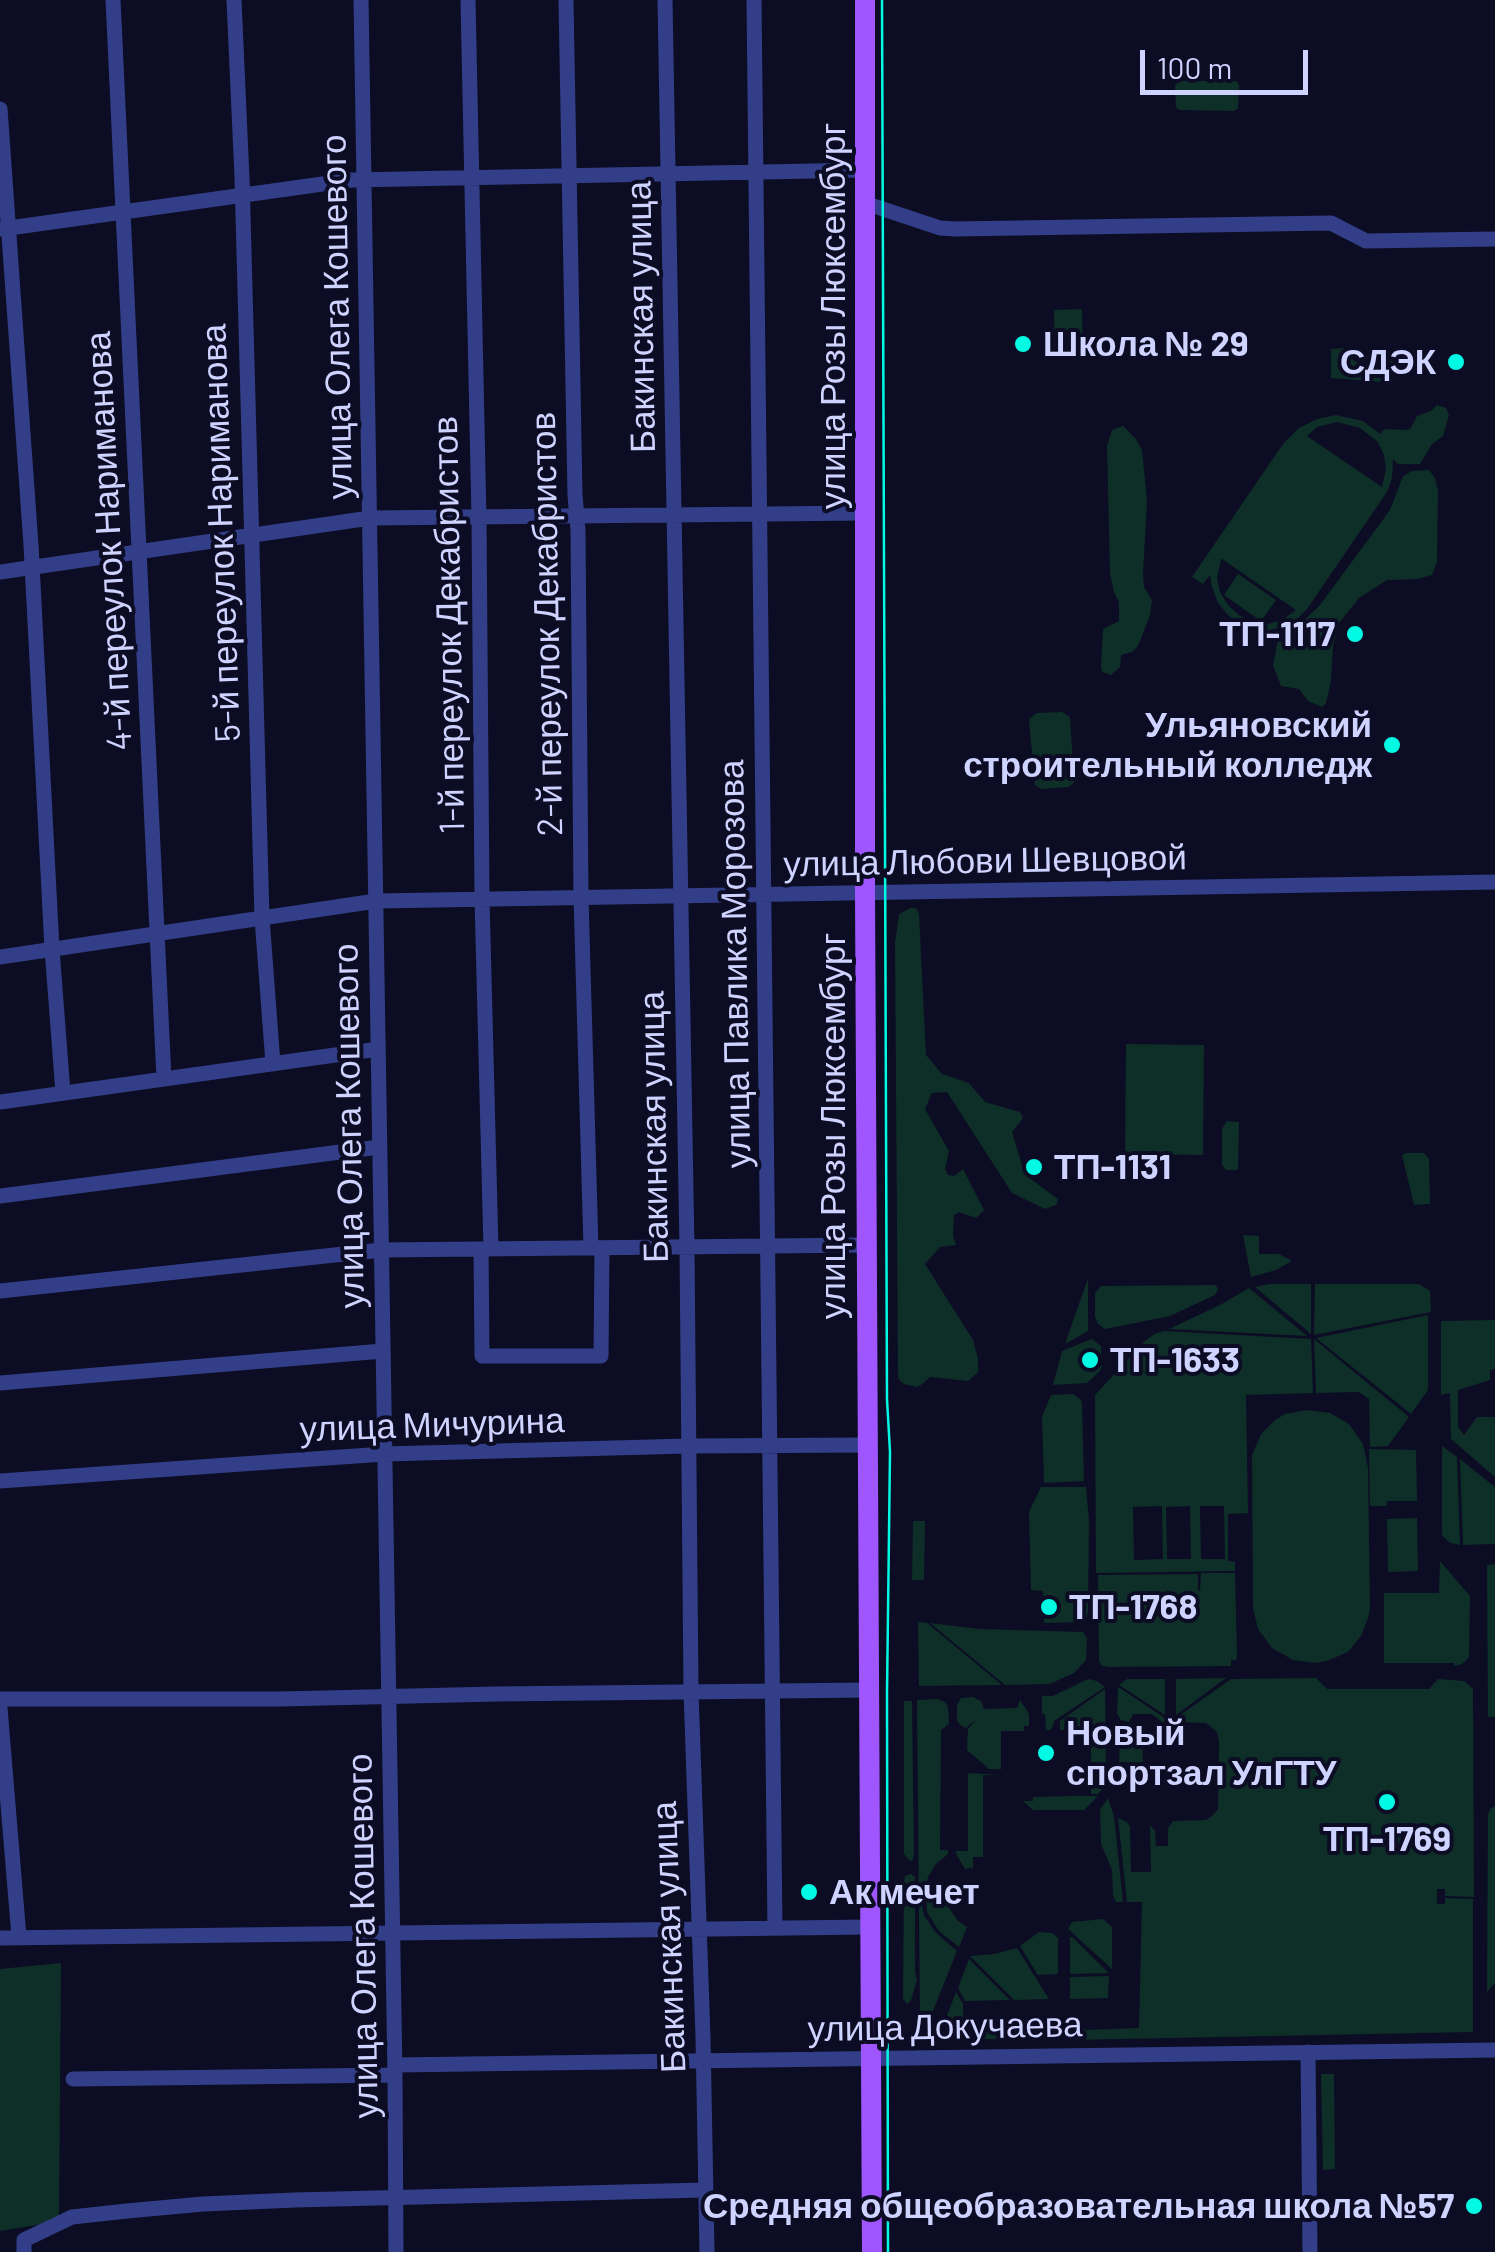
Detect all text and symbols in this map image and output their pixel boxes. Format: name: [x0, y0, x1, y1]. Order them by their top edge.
scale bar: [1145, 30, 1312, 92]
text: 100 m: [1157, 49, 1232, 85]
street label: улица Розы Люксембург: [812, 123, 854, 509]
street label: улица Олега Кошевого: [313, 134, 361, 500]
street label: Бакинская улица: [618, 181, 664, 453]
street label: 5-й переулок Нариманова: [193, 323, 249, 743]
place label: Школа № 29: [1043, 323, 1249, 365]
street label: 4-й переулок Нариманова: [77, 330, 141, 752]
marker: Школа № 29: [1012, 333, 1034, 355]
place label: СДЭК: [1340, 341, 1436, 383]
marker: СДЭК: [1445, 351, 1467, 373]
street label: 2-й переулок Декабристов: [522, 411, 572, 837]
street label: 1-й переулок Декабристов: [424, 416, 474, 834]
place label: ТП-1117: [1219, 613, 1335, 655]
marker: ТП-1117: [1344, 623, 1366, 645]
place label: Ульяновский строительный колледж: [963, 704, 1372, 786]
marker: Ульяновский строительный колледж: [1381, 734, 1403, 756]
street label: улица Павлика Морозова: [710, 759, 760, 1169]
street label: улица Любови Шевцовой: [783, 836, 1187, 886]
street label: улица Розы Люксембург: [812, 933, 854, 1319]
street label: улица Олега Кошевого: [325, 943, 373, 1309]
street label: Бакинская улица: [631, 991, 677, 1263]
place label: ТП-1131: [1054, 1146, 1171, 1188]
marker: ТП-1131: [1023, 1156, 1045, 1178]
place label: ТП-1633: [1110, 1339, 1240, 1381]
marker: ТП-1633: [1079, 1349, 1101, 1371]
street label: улица Мичурина: [299, 1399, 565, 1451]
place label: ТП-1768: [1069, 1586, 1197, 1628]
marker: ТП-1768: [1038, 1596, 1060, 1618]
place label: Новый спортзал УлГТУ: [1066, 1712, 1336, 1794]
marker: Новый спортзал УлГТУ: [1035, 1742, 1057, 1764]
street label: улица Олега Кошевого: [339, 1753, 387, 2119]
marker: ТП-1769: [1376, 1791, 1398, 1813]
street label: Бакинская улица: [643, 1800, 695, 2074]
place label: ТП-1769: [1323, 1818, 1451, 1860]
place label: Ак мечет: [829, 1871, 980, 1913]
marker: Ак мечет: [798, 1881, 820, 1903]
street label: улица Докучаева: [807, 2004, 1083, 2050]
place label: Средняя общеобразовательная школа №57: [703, 2185, 1454, 2227]
marker: Средняя общеобразовательная школа №57: [1463, 2195, 1485, 2217]

